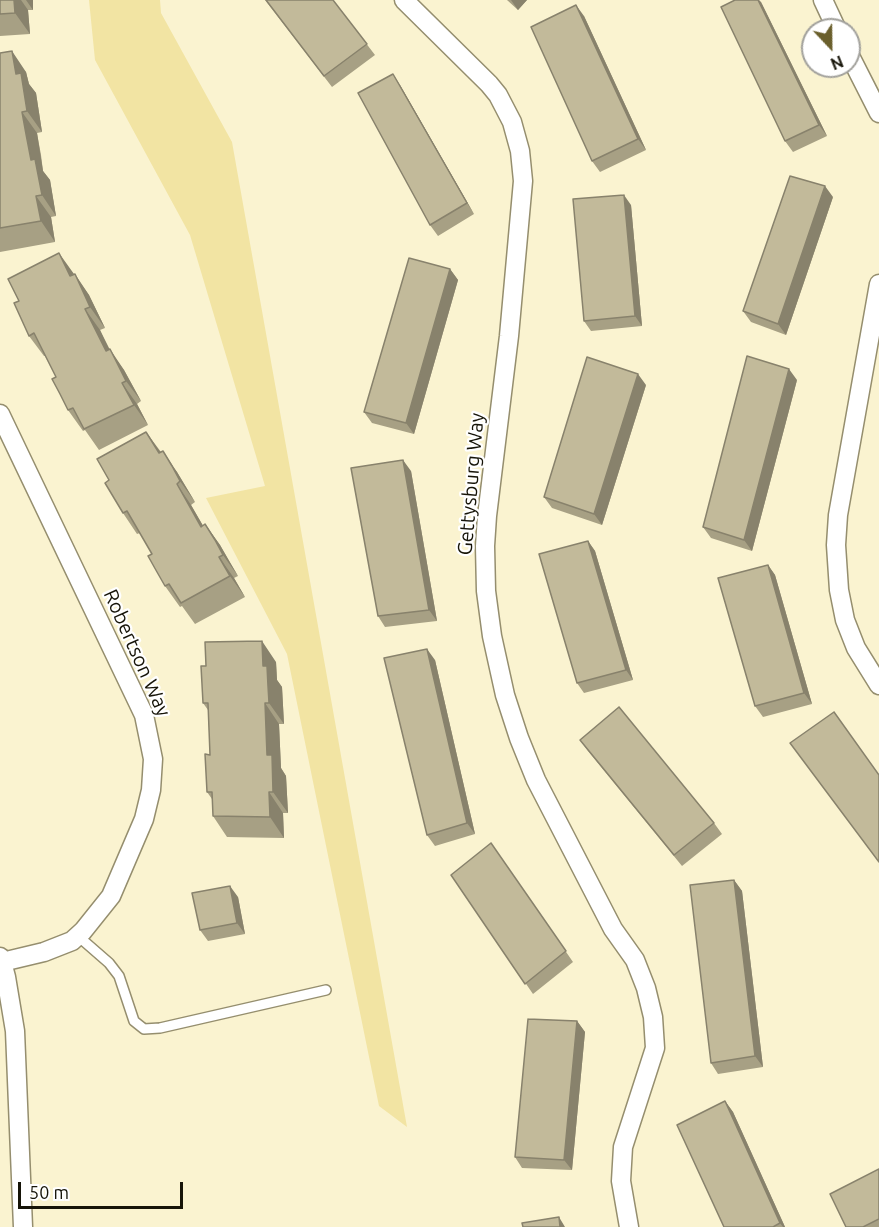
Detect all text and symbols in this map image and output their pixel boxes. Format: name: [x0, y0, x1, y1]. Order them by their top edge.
north arrow: [801, 18, 861, 78]
text: N: [828, 52, 846, 73]
street label: Gettysburg Way: [453, 412, 489, 556]
street label: Robertson Way: [98, 586, 176, 720]
scale bar: [21, 1170, 186, 1208]
text: 50 m: [29, 1182, 69, 1202]

